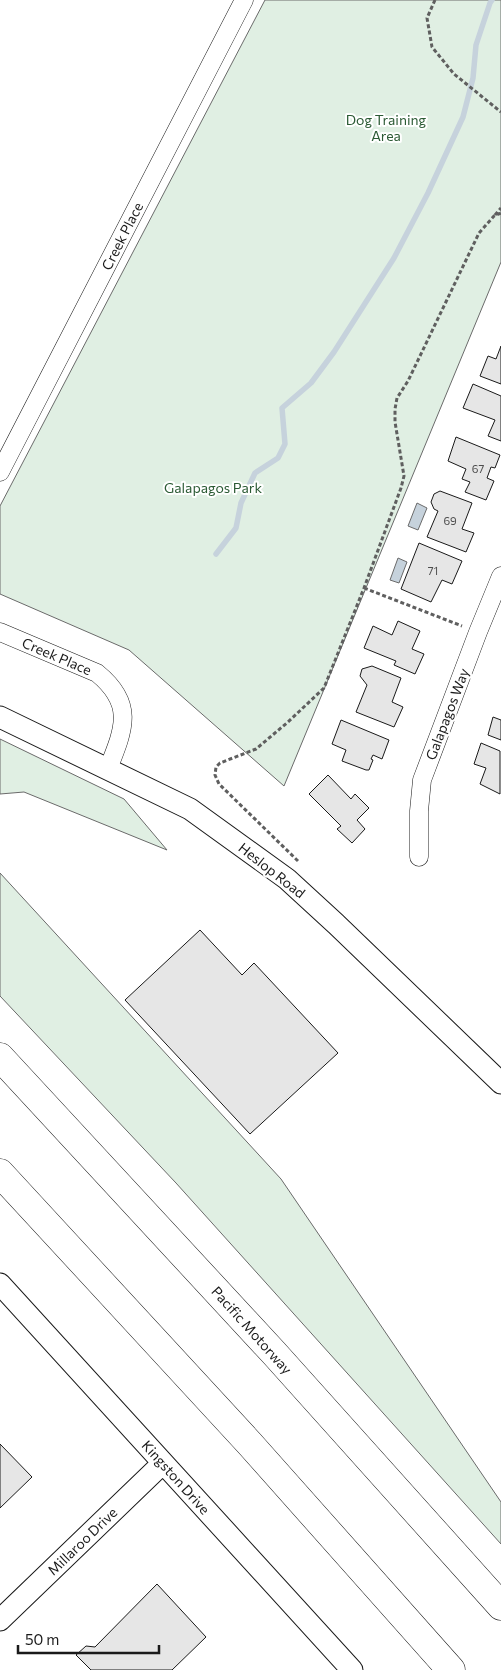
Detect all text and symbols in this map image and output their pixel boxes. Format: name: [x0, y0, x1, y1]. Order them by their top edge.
park label: Dog Training Area: [346, 111, 427, 144]
street label: Creek Place: [98, 199, 146, 273]
house number: 67: [472, 462, 484, 475]
park label: Galapagos Park: [164, 479, 262, 496]
house number: 69: [443, 514, 457, 527]
house number: 71: [428, 564, 438, 577]
street label: Creek Place: [20, 634, 94, 678]
street label: Galapagos Way: [422, 666, 472, 762]
street label: Heslop Road: [235, 839, 309, 901]
street label: Pacific Motorway: [208, 1283, 296, 1377]
street label: Kingston Drive: [138, 1437, 214, 1517]
street label: Millaroo Drive: [44, 1504, 120, 1578]
scale bar: [18, 1622, 159, 1654]
text: 50 m: [25, 1630, 59, 1648]

